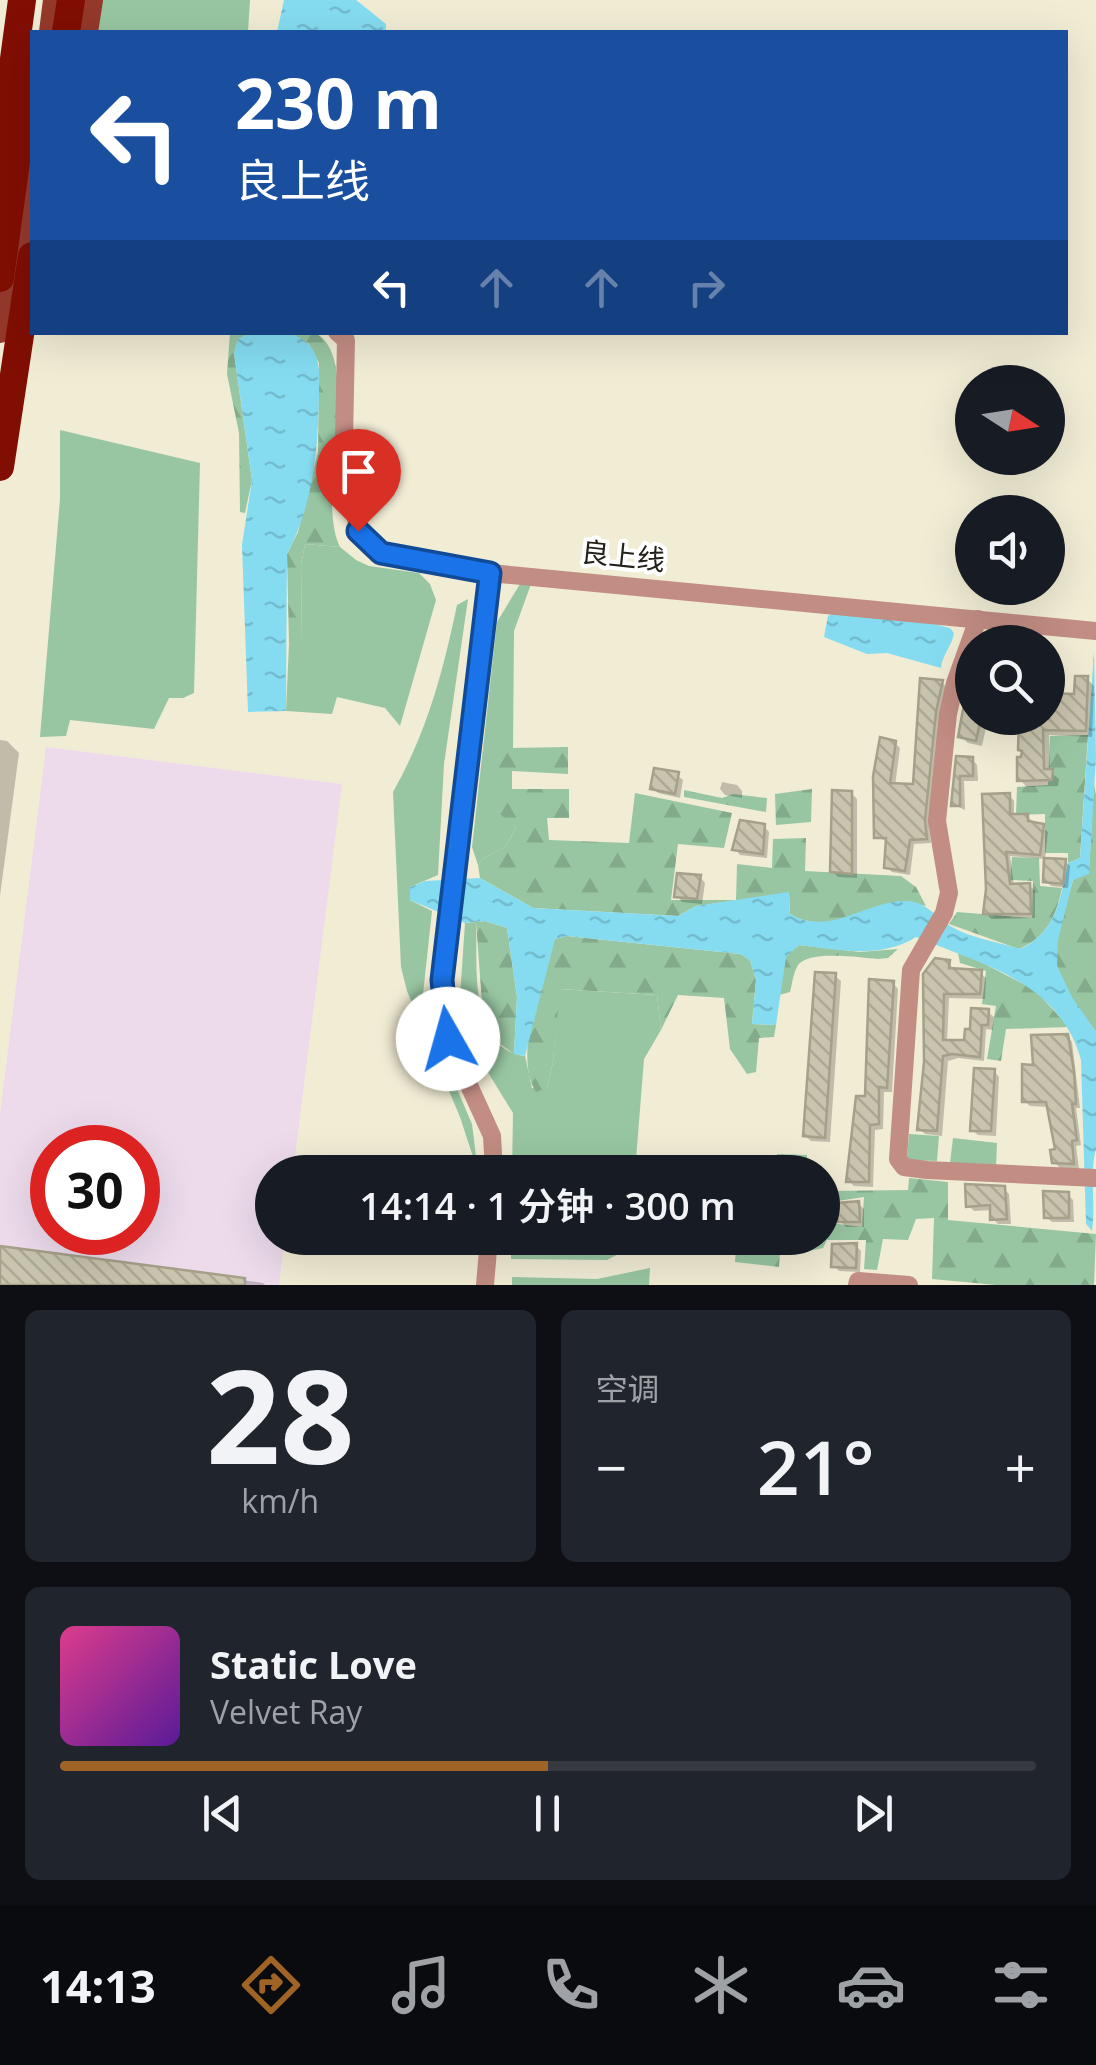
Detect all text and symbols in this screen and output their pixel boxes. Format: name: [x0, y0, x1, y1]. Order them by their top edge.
text: 230 m: [235, 54, 442, 150]
icon: left: [70, 70, 200, 200]
text: 良上线: [235, 149, 370, 210]
icon: left: [364, 260, 419, 315]
icon: ahead: [469, 260, 524, 315]
icon: ahead: [574, 260, 629, 315]
icon: right: [679, 260, 734, 315]
north arrow: [955, 365, 1065, 475]
map controls: [955, 365, 1065, 735]
pin: [316, 429, 401, 532]
icon: arrive: [331, 444, 386, 499]
button: sound: [955, 495, 1065, 605]
street label: 良上线: [579, 532, 667, 578]
button: search: [955, 625, 1065, 735]
position arrow: [396, 987, 500, 1091]
speed limit sign: 30: [30, 1125, 160, 1255]
text: 14:14 · 1 分钟 · 300 m: [359, 1179, 736, 1231]
text: 28: [206, 1325, 355, 1502]
text: 空调: [596, 1367, 660, 1410]
text: 21°: [757, 1415, 875, 1517]
text: −: [596, 1429, 627, 1504]
text: +: [1005, 1429, 1036, 1504]
text: km/h: [241, 1479, 319, 1522]
text: Static Love: [210, 1638, 417, 1690]
text: Velvet Ray: [210, 1690, 362, 1733]
icon: previous: [195, 1786, 250, 1841]
icon: pause: [520, 1786, 575, 1841]
icon: next: [846, 1786, 901, 1841]
icon: directions: [236, 1950, 306, 2020]
icon: music: [386, 1950, 456, 2020]
icon: phone: [536, 1950, 606, 2020]
icon: climate: [686, 1950, 756, 2020]
icon: car: [836, 1950, 906, 2020]
icon: filters: [986, 1950, 1056, 2020]
text: 14:13: [40, 1955, 156, 2016]

